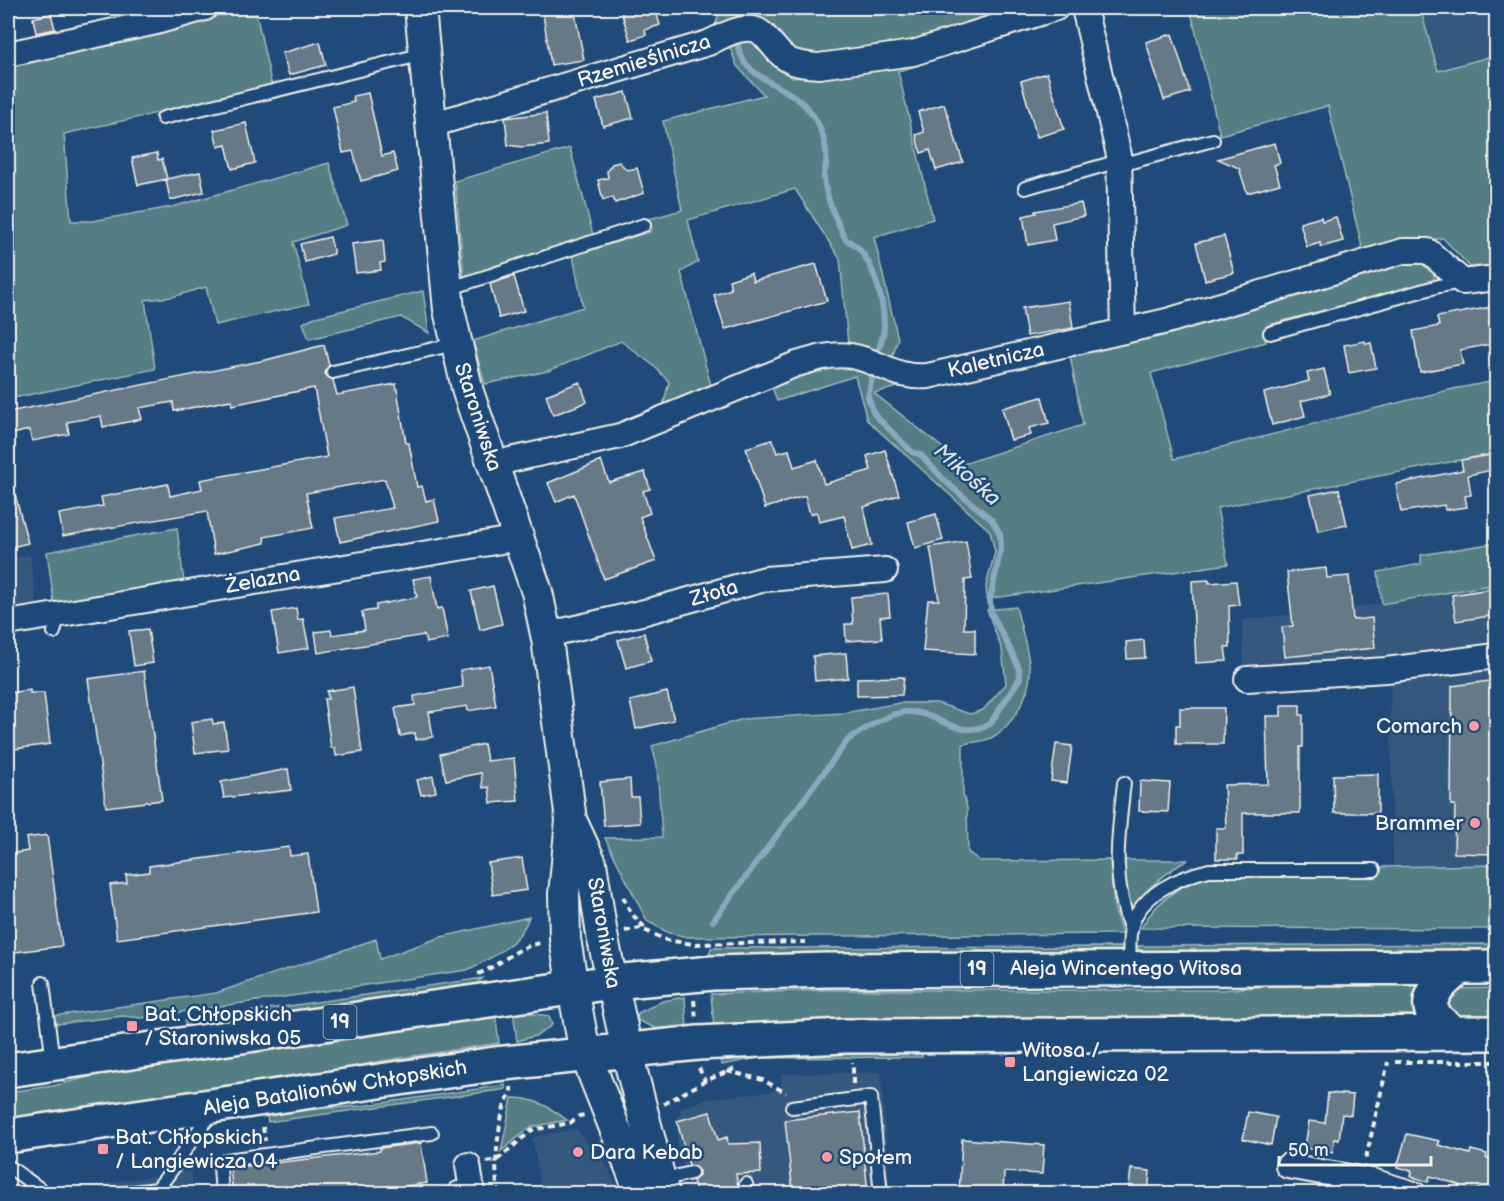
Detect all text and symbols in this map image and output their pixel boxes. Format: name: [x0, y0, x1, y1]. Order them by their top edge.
street label: Rzemieślnicza: [574, 29, 714, 93]
street label: Kaletnicza: [945, 337, 1047, 383]
street label: Staroniwska: [449, 360, 507, 474]
water label: Mikośka: [928, 438, 1006, 512]
street label: Żelazna: [223, 561, 302, 599]
street label: Złota: [686, 574, 741, 612]
place label: Comarch: [1376, 714, 1462, 739]
marker: Comarch: [1467, 719, 1481, 733]
place label: Brammer: [1375, 811, 1463, 836]
marker: Brammer: [1468, 816, 1482, 830]
street label: Staroniwska: [582, 875, 626, 991]
road number: 19: [960, 952, 994, 986]
street label: Aleja Wincentego Witosa: [1010, 956, 1242, 981]
place label: Bat. Chłopskich / Staroniwska 05: [144, 1002, 301, 1051]
road number: 19: [324, 1005, 356, 1039]
marker: Bat. Chłopskich / Staroniwska 05: [125, 1019, 139, 1033]
place label: Witosa / Langiewicza 02: [1022, 1038, 1170, 1087]
street label: Aleja Batalionów Chłopskich: [201, 1055, 469, 1121]
marker: Witosa / Langiewicza 02: [1003, 1055, 1017, 1069]
place label: Bat. Chłopskich / Langiewicza 04: [115, 1125, 278, 1174]
scale bar: [1279, 1129, 1430, 1167]
place label: Dara Kebab: [590, 1140, 703, 1165]
text: 50 m: [1288, 1140, 1329, 1161]
marker: Bat. Chłopskich / Langiewicza 04: [96, 1142, 110, 1156]
marker: Dara Kebab: [571, 1145, 585, 1159]
place label: Społem: [839, 1145, 912, 1170]
marker: Społem: [820, 1150, 834, 1164]

